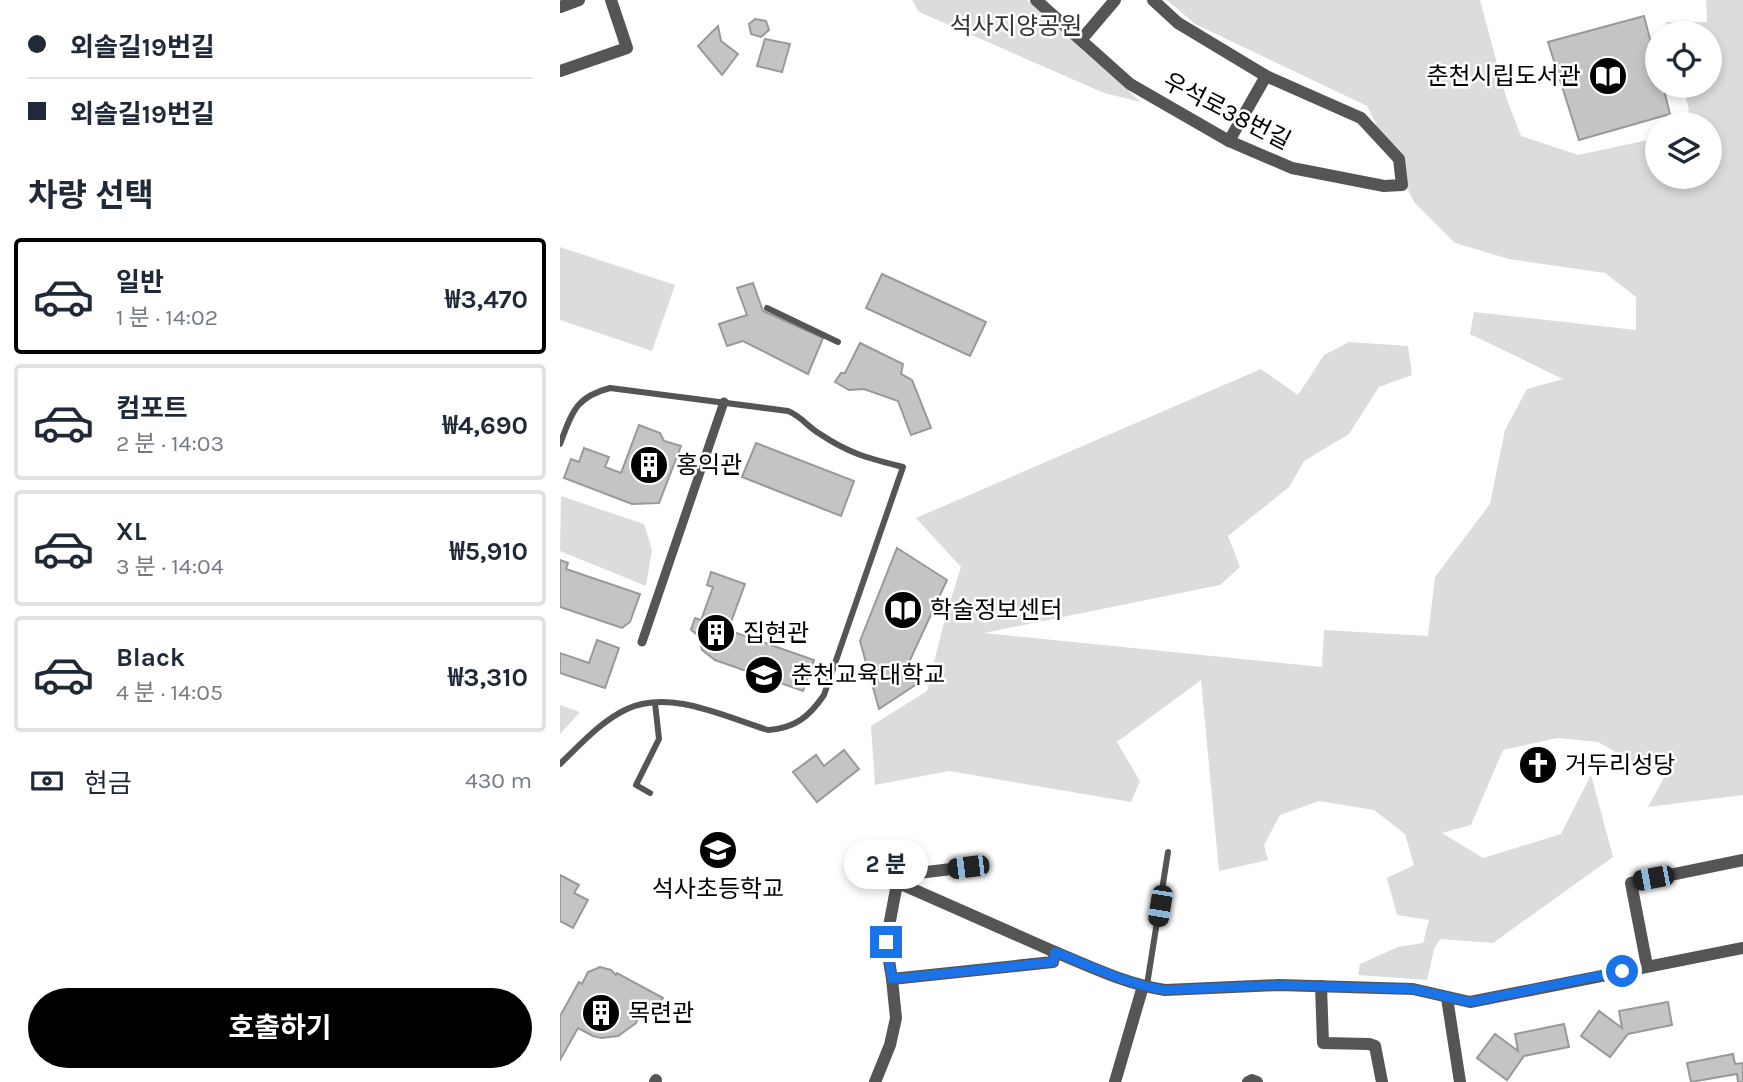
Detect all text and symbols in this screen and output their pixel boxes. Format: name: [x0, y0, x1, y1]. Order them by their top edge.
park label: 석사지양공원: [950, 12, 1082, 40]
map controls: [1645, 21, 1722, 189]
button: locate: [1645, 21, 1722, 98]
text: 외솔길19번길: [70, 32, 215, 63]
library icon: 춘천시립도서관: [1587, 55, 1629, 97]
place label: 춘천시립도서관: [1426, 62, 1581, 90]
street label: 우석로38번길: [1159, 67, 1295, 155]
text: 외솔길19번길: [70, 99, 215, 130]
button: layers: [1645, 112, 1722, 189]
text: 차량 선택: [28, 177, 154, 214]
icon: car: [32, 265, 95, 328]
text: 일반: [116, 267, 164, 298]
text: ₩3,470: [445, 284, 528, 315]
text: 1 분 · 14:02: [116, 304, 218, 331]
icon: car: [32, 391, 95, 454]
text: 컴포트: [116, 393, 188, 424]
text: ₩4,690: [443, 410, 528, 441]
text: 2 분 · 14:03: [116, 430, 224, 457]
building icon: 홍익관: [628, 444, 670, 486]
place label: 홍익관: [676, 451, 742, 479]
text: XL: [116, 516, 147, 547]
icon: car: [32, 517, 95, 580]
text: ₩5,910: [449, 536, 528, 567]
text: 3 분 · 14:04: [116, 553, 223, 580]
library icon: 학술정보센터: [882, 589, 924, 631]
place label: 학술정보센터: [930, 596, 1062, 624]
building icon: 집현관: [695, 612, 737, 654]
place label: 집현관: [743, 619, 809, 647]
text: Black: [116, 642, 185, 673]
icon: car: [32, 643, 95, 706]
school or university icon: 춘천교육대학교: [743, 654, 785, 696]
place label: 춘천교육대학교: [791, 661, 946, 689]
text: ₩3,310: [448, 662, 528, 693]
text: 4 분 · 14:05: [116, 679, 223, 706]
church icon: 거두리성당: [1517, 744, 1559, 786]
place label: 거두리성당: [1565, 751, 1675, 779]
icon: cash: [28, 762, 66, 800]
text: 430 m: [465, 767, 532, 794]
text: 현금: [84, 768, 132, 799]
school or university icon: 석사초등학교: [697, 829, 739, 871]
callout: 2 분: [844, 841, 928, 890]
text: 2 분: [866, 851, 906, 878]
car: [946, 854, 991, 880]
car: [1631, 864, 1676, 892]
place label: 석사초등학교: [652, 875, 784, 903]
car: [1147, 884, 1174, 928]
route end: [870, 926, 902, 958]
route start: [1606, 955, 1638, 987]
button: 호출하기: [28, 988, 532, 1068]
building icon: 목련관: [580, 992, 622, 1034]
place label: 목련관: [628, 999, 694, 1027]

